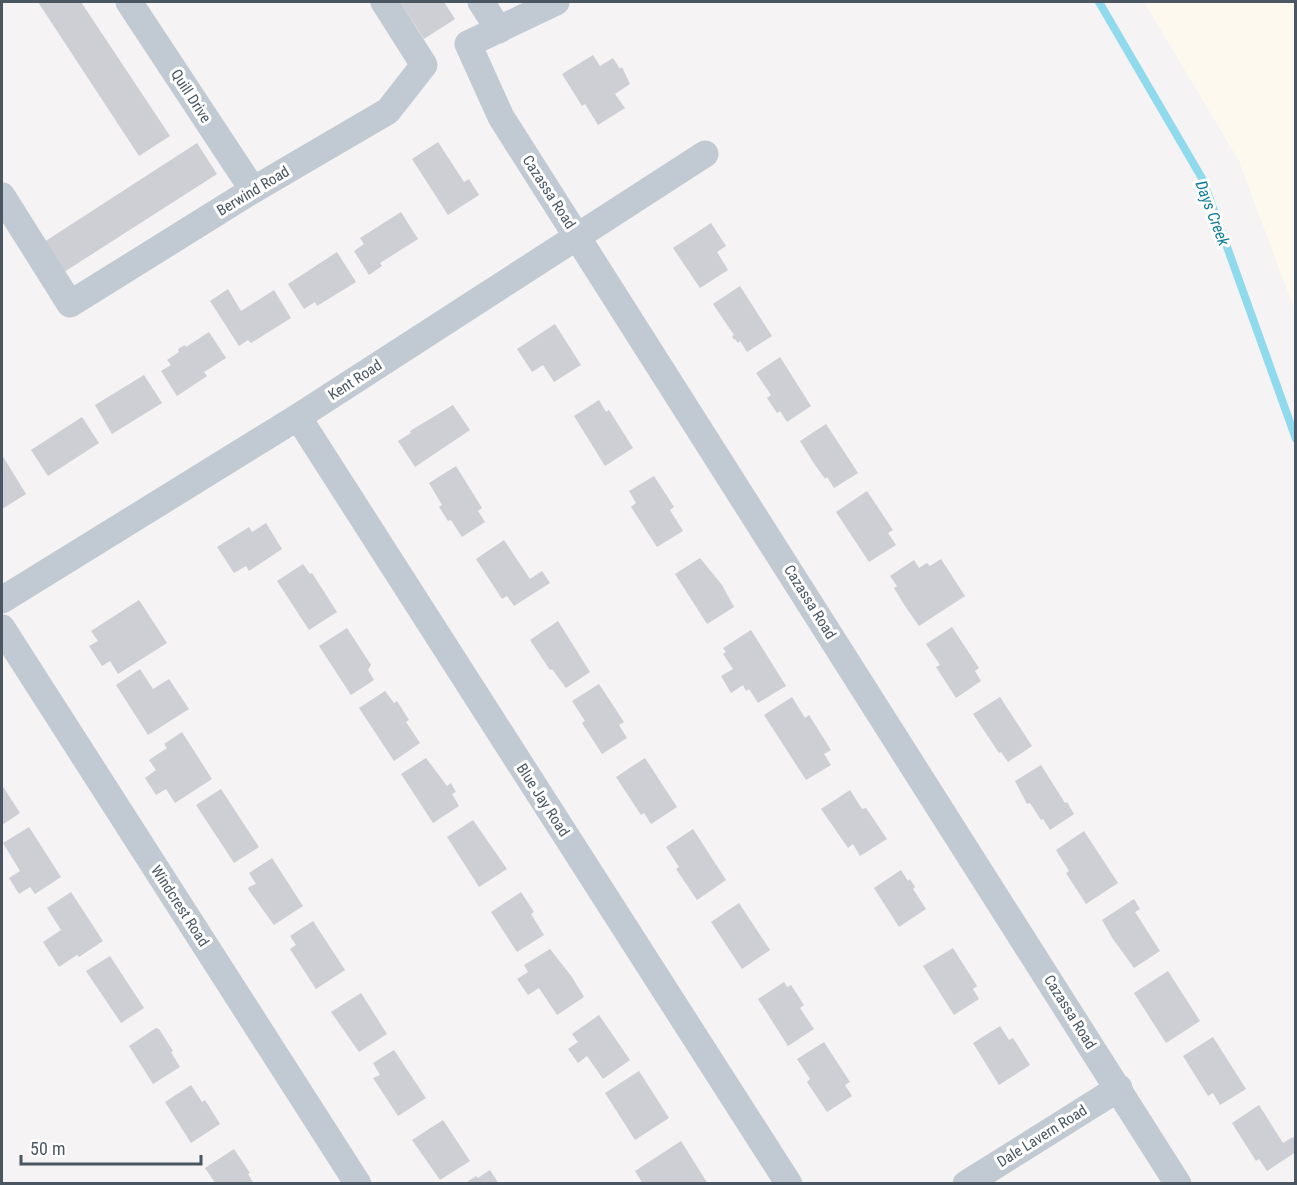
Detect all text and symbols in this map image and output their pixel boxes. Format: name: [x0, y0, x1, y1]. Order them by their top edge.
street label: Quill Drive: [167, 66, 215, 126]
street label: Cazassa Road: [519, 152, 579, 232]
street label: Berwind Road: [213, 162, 293, 220]
water label: Days Creek: [1191, 178, 1234, 249]
street label: Kent Road: [325, 356, 385, 404]
street label: Cazassa Road: [780, 562, 840, 642]
street label: Blue Jay Road: [513, 760, 573, 840]
street label: Windcrest Road: [147, 862, 213, 950]
street label: Cazassa Road: [1040, 972, 1100, 1052]
street label: Dale Lavern Road: [994, 1101, 1090, 1171]
scale bar: [21, 1128, 201, 1166]
text: 50 m: [30, 1138, 65, 1159]

